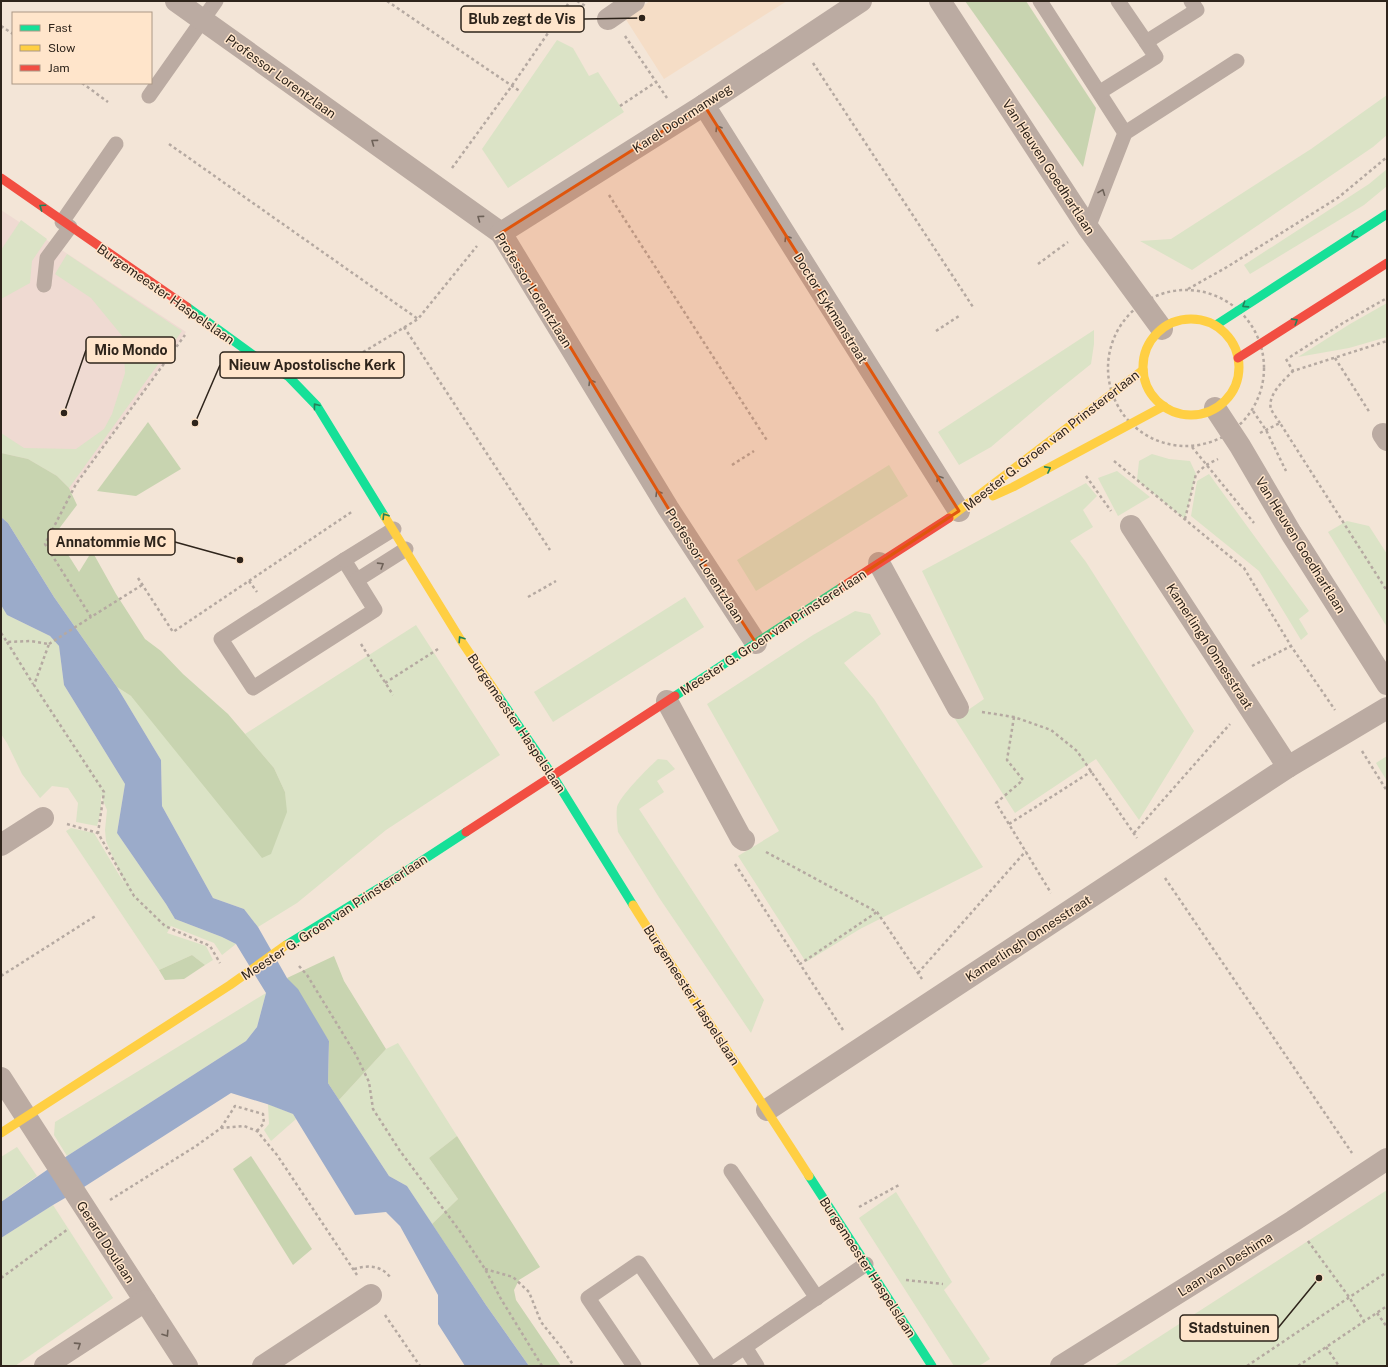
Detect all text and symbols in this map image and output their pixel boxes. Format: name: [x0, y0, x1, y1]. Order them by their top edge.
callout: Blub zegt de Vis: [461, 6, 584, 32]
text: Blub zegt de Vis: [468, 11, 576, 27]
legend: [12, 12, 152, 84]
text: Fast: [48, 21, 73, 35]
street label: Professor Lorentzlaan: [223, 31, 339, 121]
text: Slow: [48, 41, 76, 55]
text: Jam: [48, 61, 70, 75]
street label: Karel Doormanweg: [630, 81, 735, 156]
street label: Van Heuven Goedhartlaan: [999, 97, 1098, 237]
one-way arrow: [715, 125, 723, 132]
one-way arrow: [372, 140, 379, 147]
one-way arrow: [1098, 188, 1106, 195]
one-way arrow: [39, 205, 46, 212]
one-way arrow: [477, 215, 484, 223]
street label: Professor Lorentzlaan: [492, 230, 575, 350]
one-way arrow: [1351, 230, 1358, 238]
one-way arrow: [784, 235, 792, 242]
street label: Burgemeester Haspelslaan: [94, 241, 237, 348]
street label: Doctor Eykmanstraat: [791, 250, 871, 366]
one-way arrow: [1242, 301, 1249, 308]
one-way arrow: [1291, 319, 1298, 326]
callout: Mio Mondo: [86, 337, 175, 363]
text: Mio Mondo: [94, 342, 168, 358]
callout: Nieuw Apostolische Kerk: [220, 352, 404, 378]
text: Nieuw Apostolische Kerk: [228, 357, 396, 373]
street label: Meester G. Groen van Prinstererlaan: [961, 367, 1142, 514]
one-way arrow: [589, 379, 596, 386]
one-way arrow: [314, 403, 321, 410]
one-way arrow: [1043, 466, 1051, 474]
street label: Van Heuven Goedhartlaan: [1252, 474, 1349, 616]
one-way arrow: [936, 475, 943, 482]
one-way arrow: [656, 490, 663, 497]
street label: Professor Lorentzlaan: [662, 506, 747, 625]
one-way arrow: [382, 513, 390, 520]
callout: Annatommie MC: [48, 529, 175, 555]
text: Annatommie MC: [56, 534, 166, 550]
one-way arrow: [377, 562, 384, 569]
street label: Meester G. Groen van Prinstererlaan: [678, 567, 869, 698]
street label: Kamerlingh Onnesstraat: [1163, 581, 1256, 712]
one-way arrow: [458, 636, 465, 643]
street label: Burgemeester Haspelslaan: [464, 651, 569, 795]
street label: Meester G. Groen van Prinstererlaan: [239, 852, 430, 983]
street label: Kamerlingh Onnesstraat: [963, 892, 1094, 985]
street label: Burgemeester Haspelslaan: [641, 922, 743, 1068]
street label: Burgemeester Haspelslaan: [817, 1194, 919, 1340]
street label: Gerard Doulaan: [74, 1199, 138, 1286]
street label: Laan van Deshima: [1175, 1229, 1275, 1300]
callout: Stadstuinen: [1180, 1315, 1278, 1341]
text: Stadstuinen: [1188, 1320, 1270, 1336]
one-way arrow: [161, 1329, 168, 1336]
one-way arrow: [74, 1342, 81, 1350]

